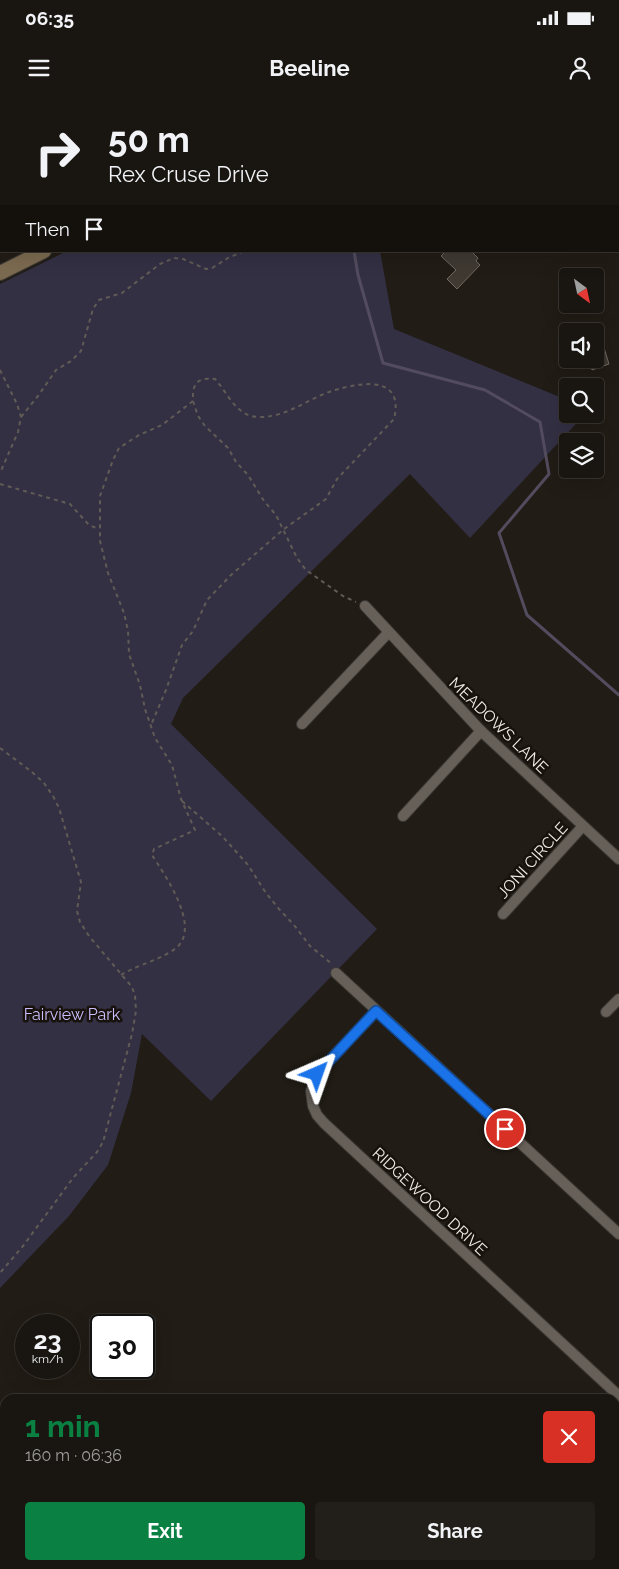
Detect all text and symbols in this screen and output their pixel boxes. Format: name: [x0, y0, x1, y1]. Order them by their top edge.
text: 06:35: [25, 7, 74, 29]
icon: menu: [25, 54, 53, 82]
icon: person: [566, 54, 594, 82]
text: Beeline: [269, 55, 350, 81]
text: 50 m: [108, 119, 190, 160]
icon: right: [25, 120, 90, 185]
text: Rex Cruse Drive: [108, 161, 269, 187]
icon: arrive: [80, 215, 108, 243]
text: Then: [25, 218, 70, 240]
north arrow: [559, 268, 604, 312]
map controls: [559, 268, 604, 478]
button: sound: [559, 323, 604, 368]
button: search: [559, 378, 604, 423]
button: layers: [559, 433, 604, 478]
street label: MEADOWS LANE: [445, 673, 552, 778]
street label: JONI CIRCLE: [493, 818, 572, 902]
park label: Fairview Park: [24, 1005, 121, 1024]
position arrow: [290, 1047, 342, 1099]
pin: [484, 1108, 526, 1150]
icon: arrive: [491, 1115, 519, 1143]
street label: RIDGEWOOD DRIVE: [369, 1143, 491, 1259]
speed limit sign: 30: [90, 1314, 155, 1379]
text: 23: [33, 1325, 62, 1355]
text: km/h: [32, 1352, 63, 1366]
text: 1 min: [25, 1409, 101, 1444]
button: close: [543, 1411, 595, 1463]
text: 160 m · 06:36: [25, 1446, 122, 1465]
button: Exit: [25, 1502, 305, 1560]
button: Share: [315, 1502, 595, 1560]

